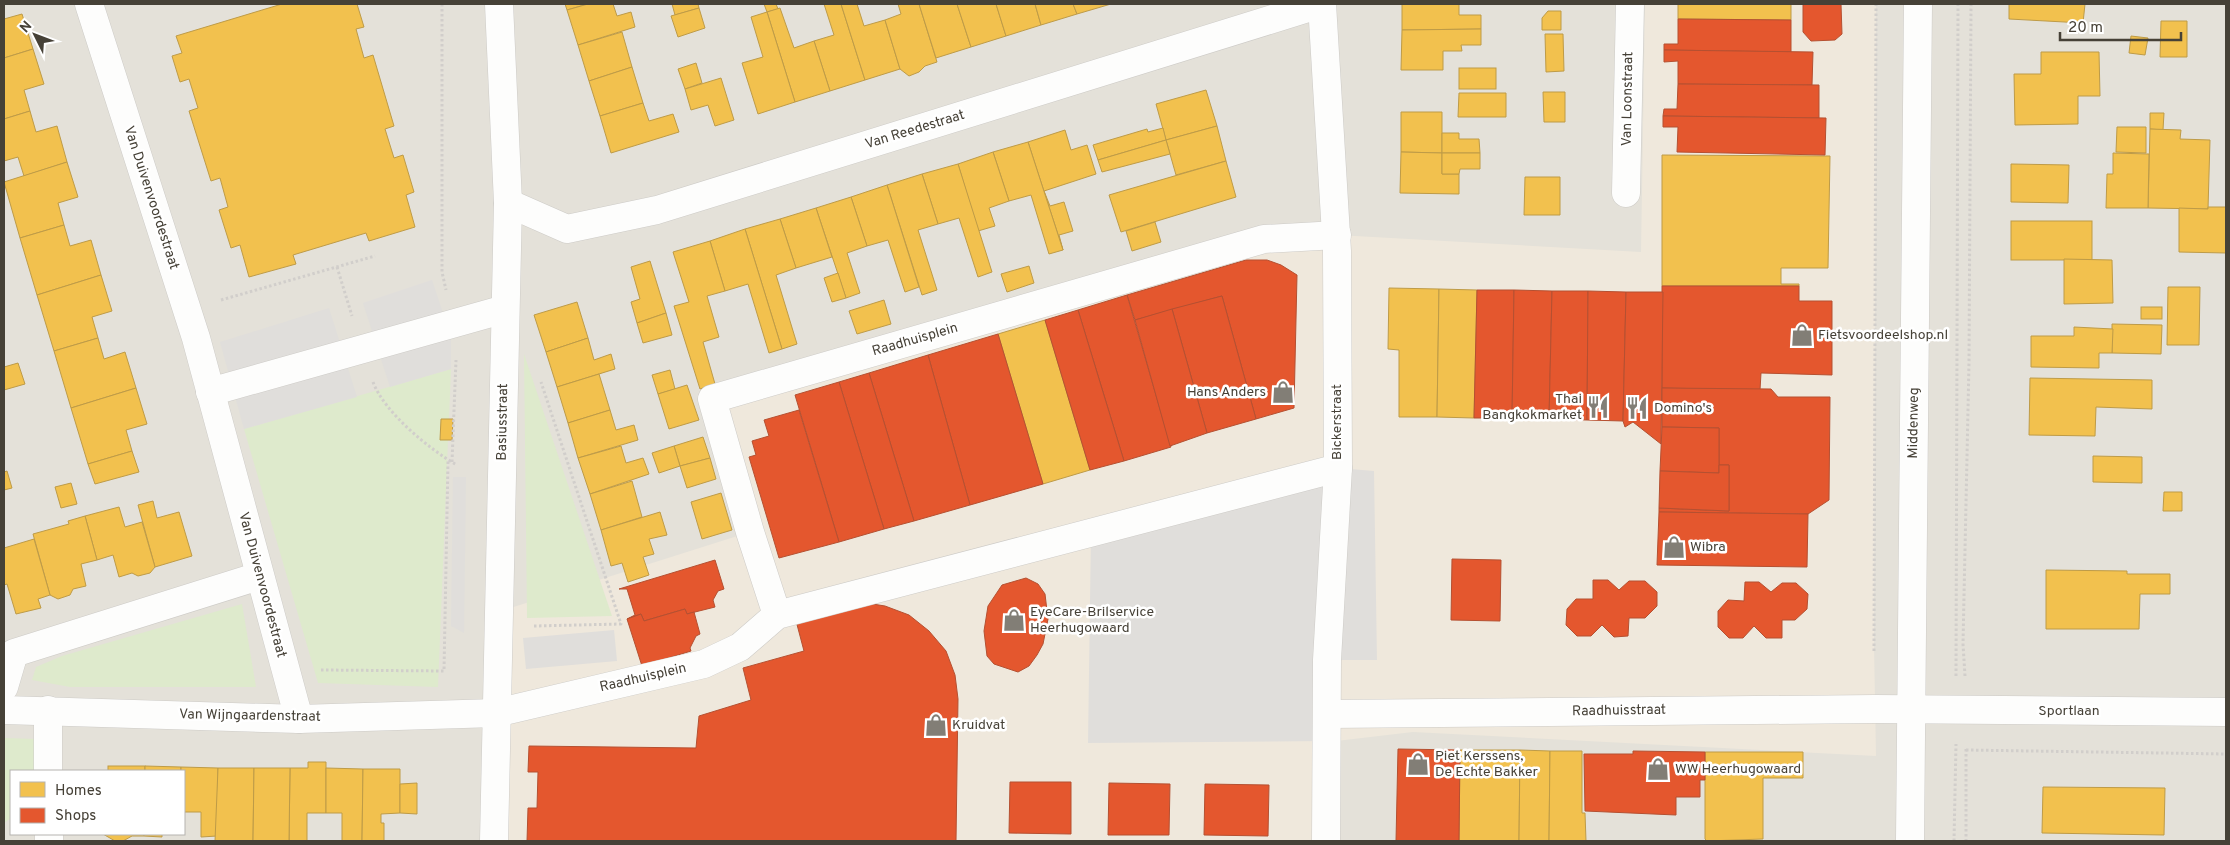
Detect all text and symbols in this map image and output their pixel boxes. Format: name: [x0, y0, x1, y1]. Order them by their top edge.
north arrow: [10, 10, 60, 60]
scale bar: [2060, 10, 2181, 42]
text: N: [17, 18, 36, 37]
text: 20 m: [2068, 19, 2103, 38]
street label: Van Loonstraat: [1619, 52, 1637, 146]
street label: Van Reedestraat: [863, 107, 967, 153]
street label: Van Duivenvoordestraat: [120, 124, 182, 272]
street label: Raadhuisplein: [870, 320, 960, 360]
shop icon: Fietsvoordeelshop.nl: [1789, 322, 1815, 348]
place label: Fietsvoordeelshop.nl: [1818, 327, 1948, 344]
shop icon: Hans Anders: [1270, 379, 1296, 405]
street label: Basiusstraat: [494, 383, 512, 461]
place label: Hans Anders: [1187, 384, 1266, 401]
street label: Bickerstraat: [1329, 384, 1346, 460]
street label: Middenweg: [1905, 387, 1923, 459]
place label: Thai Bangkokmarket: [1482, 391, 1582, 424]
restaurant icon: Thai Bangkokmarket: [1585, 394, 1611, 420]
restaurant icon: Domino's: [1624, 395, 1650, 421]
place label: Domino's: [1654, 400, 1712, 417]
street label: Van Duivenvoordestraat: [234, 510, 290, 660]
shop icon: Wibra: [1661, 534, 1687, 560]
place label: Wibra: [1690, 539, 1726, 556]
place label: EyeCare-Brilservice Heerhugowaard: [1030, 604, 1154, 637]
shop icon: EyeCare-Brilservice Heerhugowaard: [1001, 607, 1027, 633]
street label: Raadhuisplein: [598, 660, 688, 696]
street label: Raadhuisstraat: [1572, 702, 1666, 720]
street label: Sportlaan: [2038, 703, 2100, 720]
street label: Van Wijngaardenstraat: [179, 706, 321, 726]
shop icon: Kruidvat: [923, 712, 949, 738]
place label: Kruidvat: [952, 717, 1005, 734]
place label: Piet Kerssens, De Echte Bakker: [1435, 748, 1539, 781]
shop icon: Piet Kerssens, De Echte Bakker: [1405, 751, 1431, 777]
shop icon: WW Heerhugowaard: [1645, 756, 1671, 782]
place label: WW Heerhugowaard: [1675, 761, 1801, 778]
legend: [10, 770, 185, 835]
text: Homes: [55, 782, 102, 801]
text: Shops: [55, 807, 96, 826]

